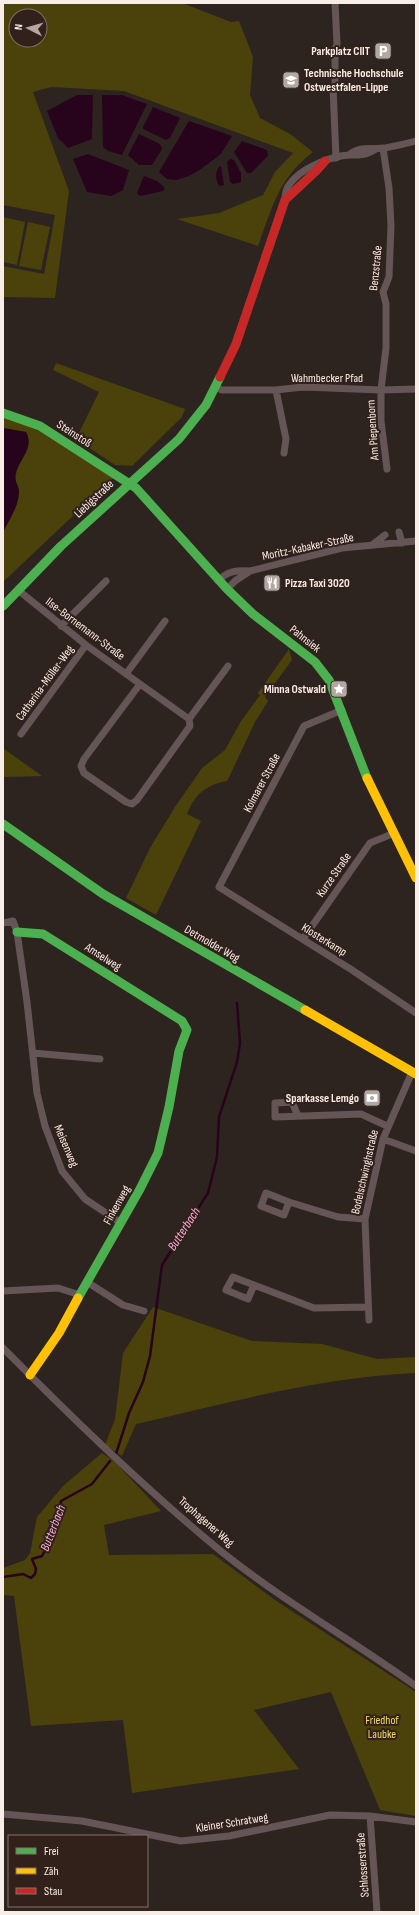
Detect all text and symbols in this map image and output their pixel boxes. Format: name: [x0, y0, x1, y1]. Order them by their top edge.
north arrow: [8, 8, 48, 48]
text: N: [12, 23, 25, 31]
parking icon: Parkplatz CIIT: [373, 41, 393, 61]
place label: Parkplatz CIIT: [311, 44, 370, 59]
place label: Technische Hochschule Ostwestfalen-Lippe: [304, 66, 404, 95]
school or university icon: Technische Hochschule Ostwestfalen-Lippe: [281, 70, 301, 90]
street label: Benzstraße: [366, 245, 386, 291]
street label: Wahmbecker Pfad: [291, 371, 363, 386]
street label: Am Piepenborn: [363, 399, 383, 462]
street label: Steinstoß: [54, 417, 94, 451]
street label: Liebigstraße: [71, 477, 117, 521]
street label: Moritz-Kabaker-Straße: [261, 530, 355, 564]
restaurant icon: Pizza Taxi 3020: [262, 573, 282, 593]
place label: Pizza Taxi 3020: [285, 576, 350, 591]
street label: Ilse-Bornemann-Straße: [42, 594, 128, 664]
street label: Pahnsiek: [286, 622, 324, 656]
street label: Catharina-Möller-Weg: [13, 642, 78, 724]
place icon: Minna Ostwald: [329, 679, 349, 699]
place label: Minna Ostwald: [264, 682, 326, 697]
street label: Kolmarer Straße: [240, 751, 284, 815]
street label: Kurze Straße: [313, 850, 355, 900]
street label: Klosterkamp: [299, 920, 349, 960]
street label: Detmolder Weg: [182, 922, 243, 966]
street label: Amselweg: [81, 939, 124, 974]
bank icon: Sparkasse Lemgo: [362, 1088, 382, 1108]
place label: Sparkasse Lemgo: [286, 1091, 359, 1106]
street label: Meisenweg: [50, 1122, 82, 1170]
street label: Bodelschwinghstraße: [348, 1128, 382, 1216]
street label: Finkenweg: [100, 1182, 134, 1227]
water label: Butterbach: [164, 1204, 204, 1254]
street label: Trophagener Weg: [175, 1494, 237, 1550]
water label: Butterbach: [37, 1502, 69, 1553]
park label: Friedhof Laubke: [365, 1713, 399, 1742]
street label: Kleiner Schratweg: [195, 1810, 269, 1836]
street label: Schlosserstraße: [353, 1832, 373, 1898]
legend: [8, 1835, 148, 1907]
text: Frei: [44, 1844, 59, 1859]
text: Zäh: [44, 1864, 59, 1879]
text: Stau: [44, 1884, 62, 1899]

